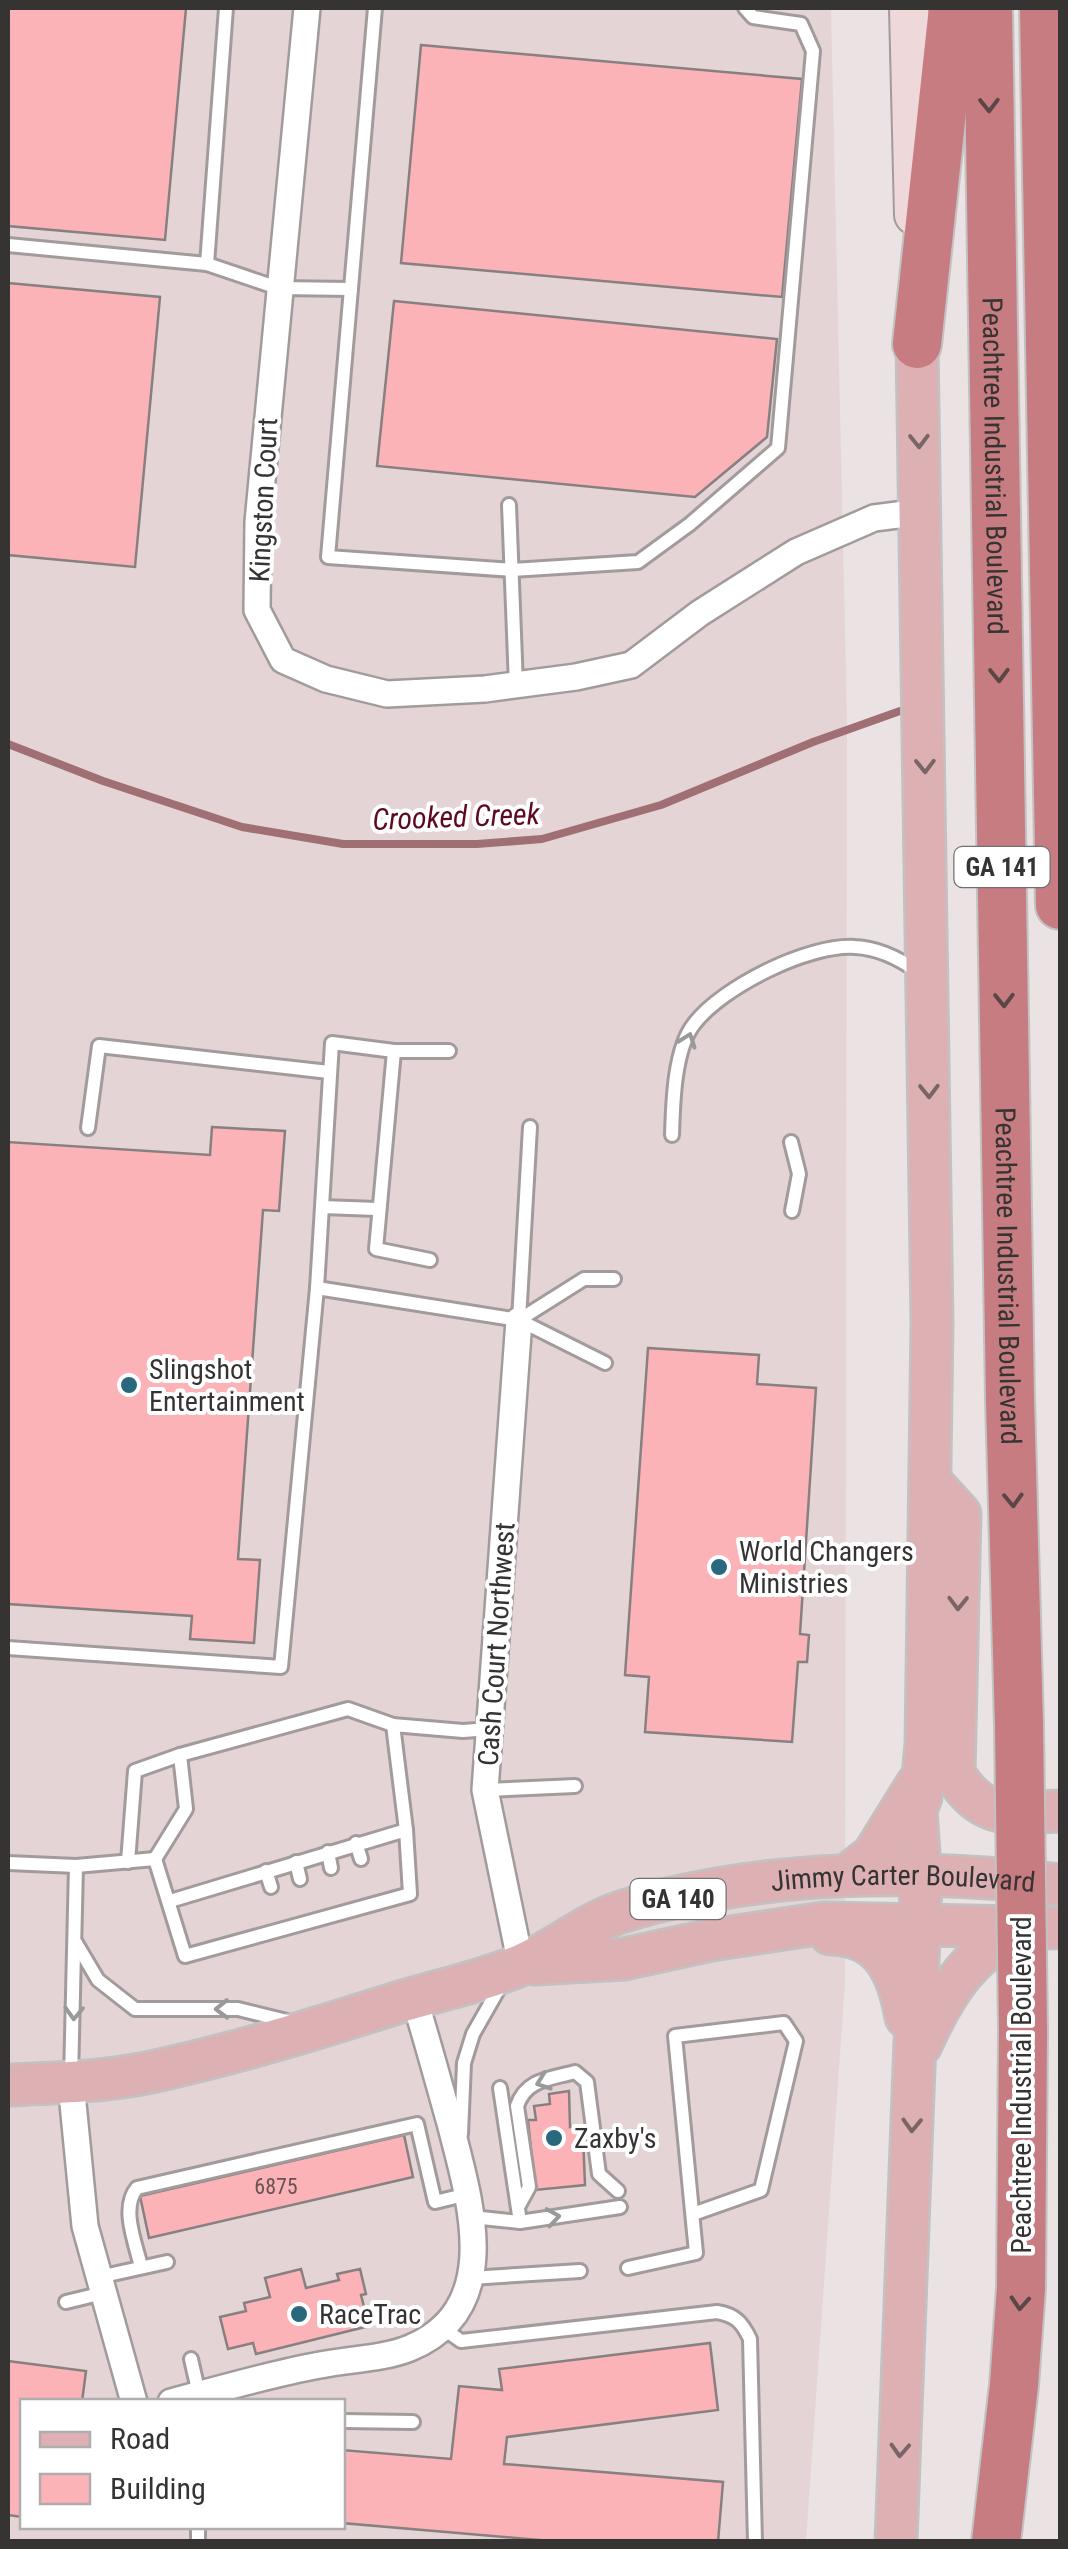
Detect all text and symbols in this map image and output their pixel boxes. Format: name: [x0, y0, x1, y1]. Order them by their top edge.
one-way arrow: [978, 98, 1000, 113]
street label: Peachtree Industrial Boulevard: [976, 297, 1014, 635]
street label: Kingston Court: [243, 417, 284, 583]
one-way arrow: [908, 434, 930, 450]
one-way arrow: [989, 667, 1010, 683]
one-way arrow: [914, 760, 936, 775]
water label: Crooked Creek: [372, 796, 541, 837]
road number: GA 141: [954, 847, 1050, 887]
one-way arrow: [994, 992, 1015, 1008]
one-way arrow: [676, 1032, 696, 1050]
one-way arrow: [919, 1084, 940, 1100]
street label: Peachtree Industrial Boulevard: [988, 1107, 1027, 1445]
place label: Slingshot Entertainment: [149, 1353, 305, 1418]
marker: Slingshot Entertainment: [118, 1374, 140, 1396]
one-way arrow: [1003, 1492, 1024, 1508]
street label: Cash Court Northwest: [472, 1521, 521, 1767]
place label: World Changers Ministries: [739, 1535, 914, 1600]
marker: World Changers Ministries: [708, 1556, 730, 1578]
one-way arrow: [947, 1595, 968, 1611]
street label: Jimmy Carter Boulevard: [769, 1859, 1037, 1899]
road number: GA 140: [630, 1879, 726, 1919]
street label: Peachtree Industrial Boulevard: [1005, 1916, 1038, 2254]
one-way arrow: [214, 1999, 230, 2020]
one-way arrow: [63, 2006, 84, 2021]
one-way arrow: [535, 2070, 553, 2090]
one-way arrow: [901, 2118, 922, 2134]
place label: Zaxby's: [574, 2122, 656, 2155]
marker: Zaxby's: [543, 2127, 565, 2149]
house number: 6875: [254, 2174, 298, 2199]
one-way arrow: [544, 2207, 561, 2228]
one-way arrow: [1010, 2296, 1031, 2312]
place label: RaceTrac: [319, 2298, 421, 2331]
marker: RaceTrac: [288, 2303, 310, 2325]
legend: [20, 2399, 345, 2529]
text: Road: [110, 2421, 170, 2456]
one-way arrow: [890, 2443, 911, 2459]
text: Building: [110, 2471, 206, 2506]

